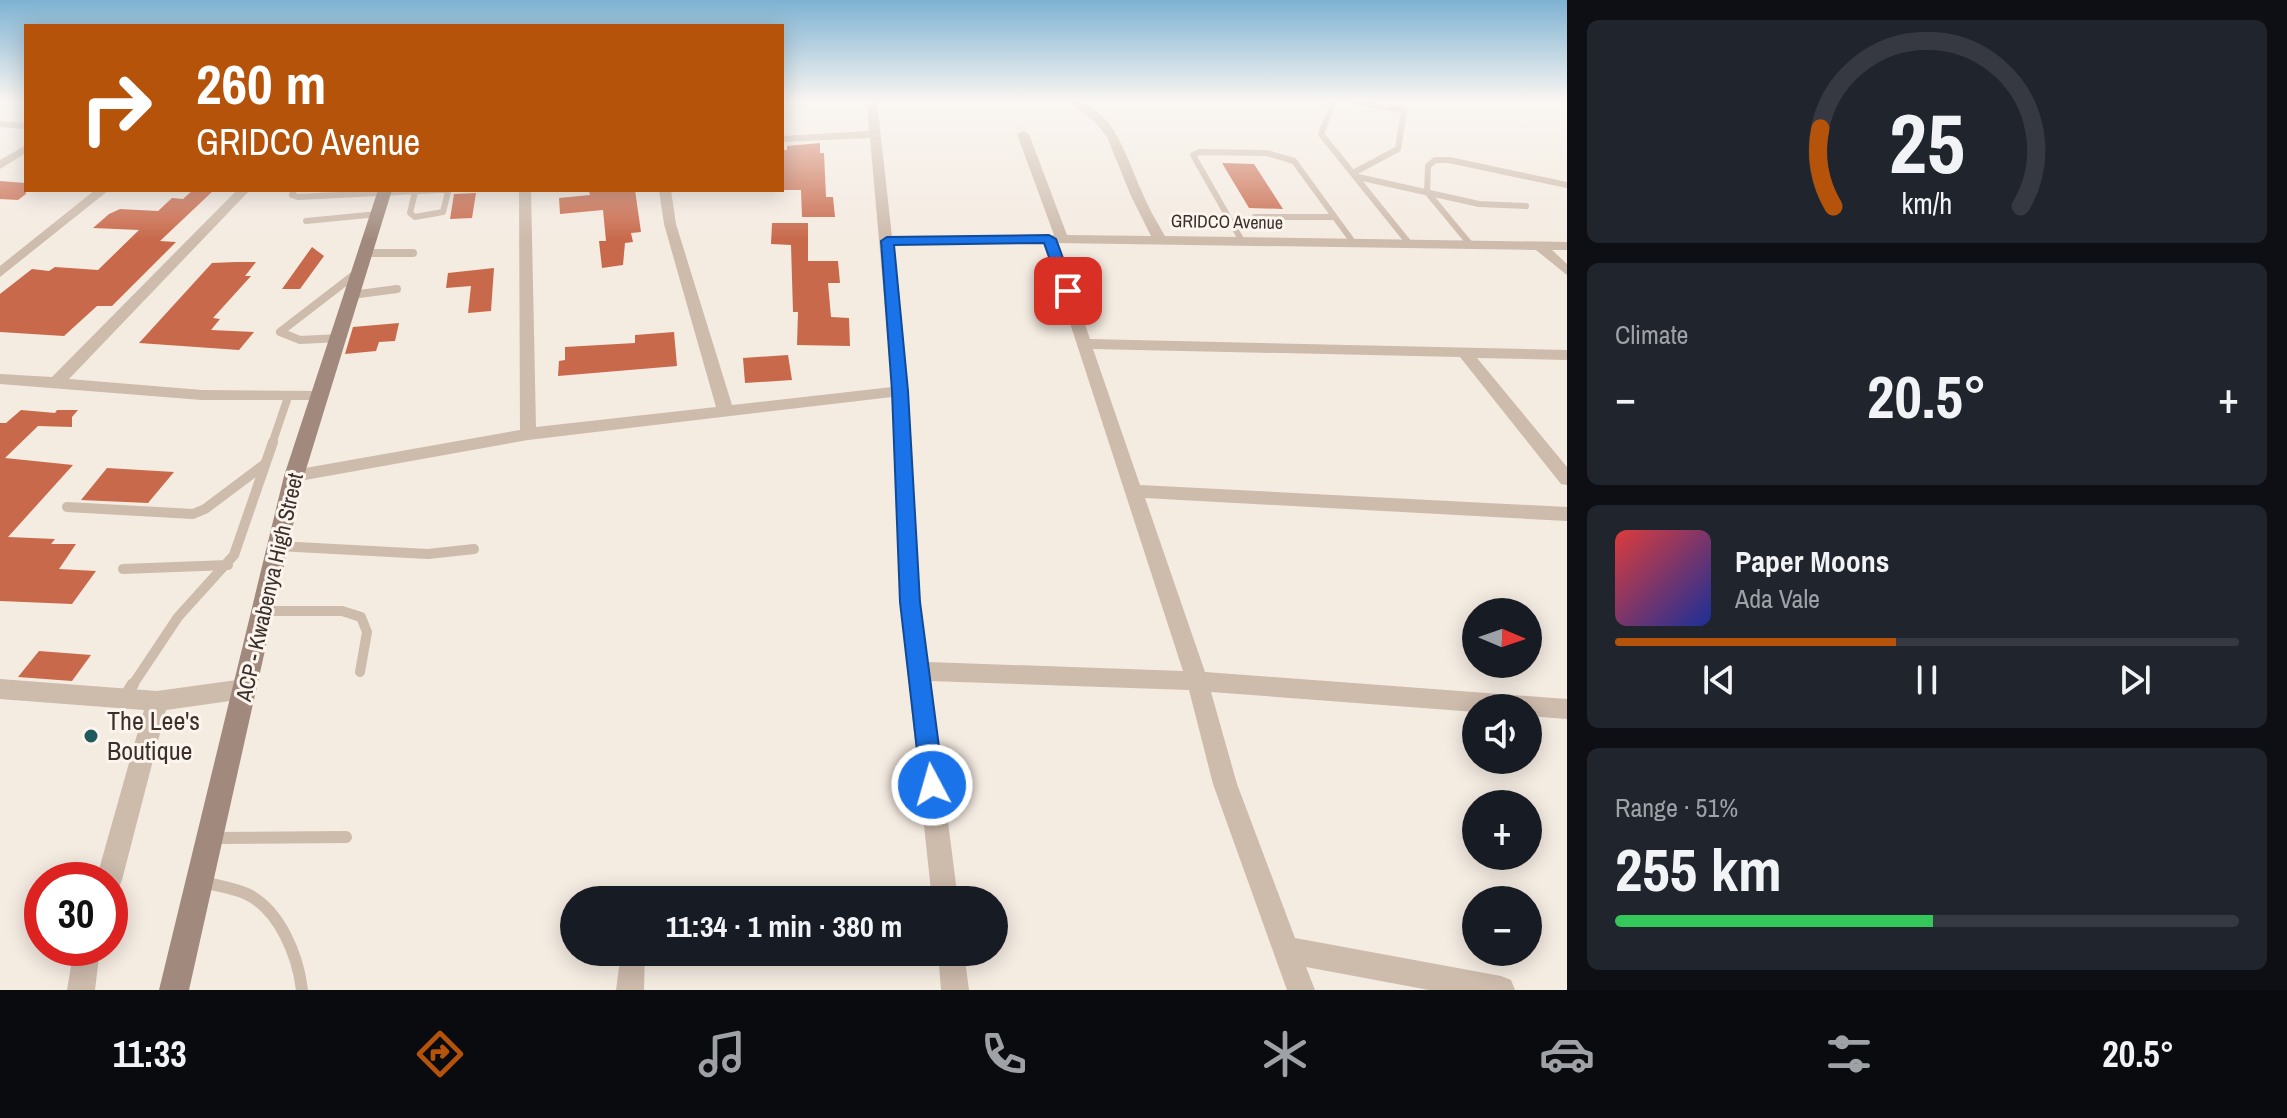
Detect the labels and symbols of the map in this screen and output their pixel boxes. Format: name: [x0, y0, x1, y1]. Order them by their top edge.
street label: GRIDCO Avenue: [1171, 208, 1283, 235]
pin: [1034, 257, 1102, 325]
street label: ACP - Kwabenya High Street: [228, 470, 310, 705]
north arrow: [1462, 598, 1542, 678]
place label: The Lee's Boutique: [107, 703, 200, 768]
marker: The Lee's Boutique: [82, 727, 100, 745]
position arrow: [890, 743, 974, 827]
speed limit sign: 30: [24, 862, 128, 966]

